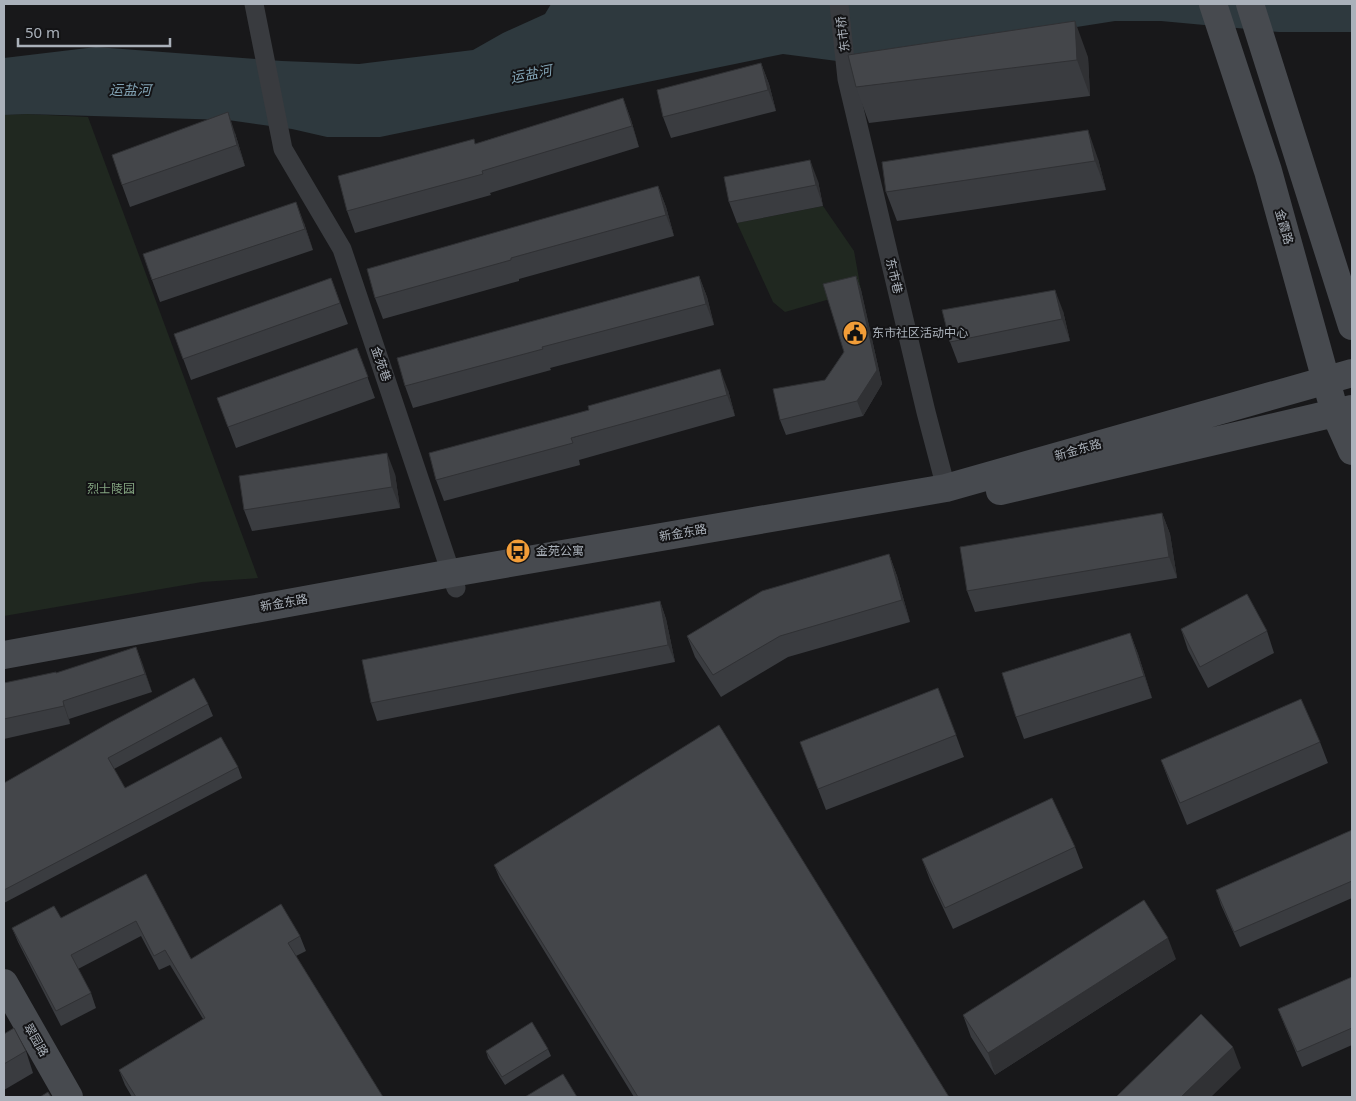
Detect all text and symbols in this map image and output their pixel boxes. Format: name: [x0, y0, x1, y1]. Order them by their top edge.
scale bar: [18, 15, 170, 47]
street label: 东市桥: [832, 15, 853, 53]
text: 50 m: [25, 22, 60, 42]
water label: 运盐河: [508, 60, 556, 87]
water label: 运盐河: [109, 80, 154, 99]
street label: 金霞路: [1271, 207, 1298, 247]
street label: 东市巷: [882, 256, 907, 295]
public building icon: 东市社区活动中心: [842, 320, 868, 346]
place label: 东市社区活动中心: [872, 324, 968, 341]
street label: 金苑巷: [368, 344, 395, 384]
street label: 新金东路: [1052, 435, 1103, 464]
park label: 烈士陵园: [87, 480, 135, 497]
street label: 新金东路: [658, 520, 708, 545]
bus stop icon: 金苑公寓: [505, 538, 531, 564]
place label: 金苑公寓: [536, 542, 584, 559]
street label: 新金东路: [259, 590, 309, 615]
street label: 翠园路: [20, 1020, 53, 1060]

